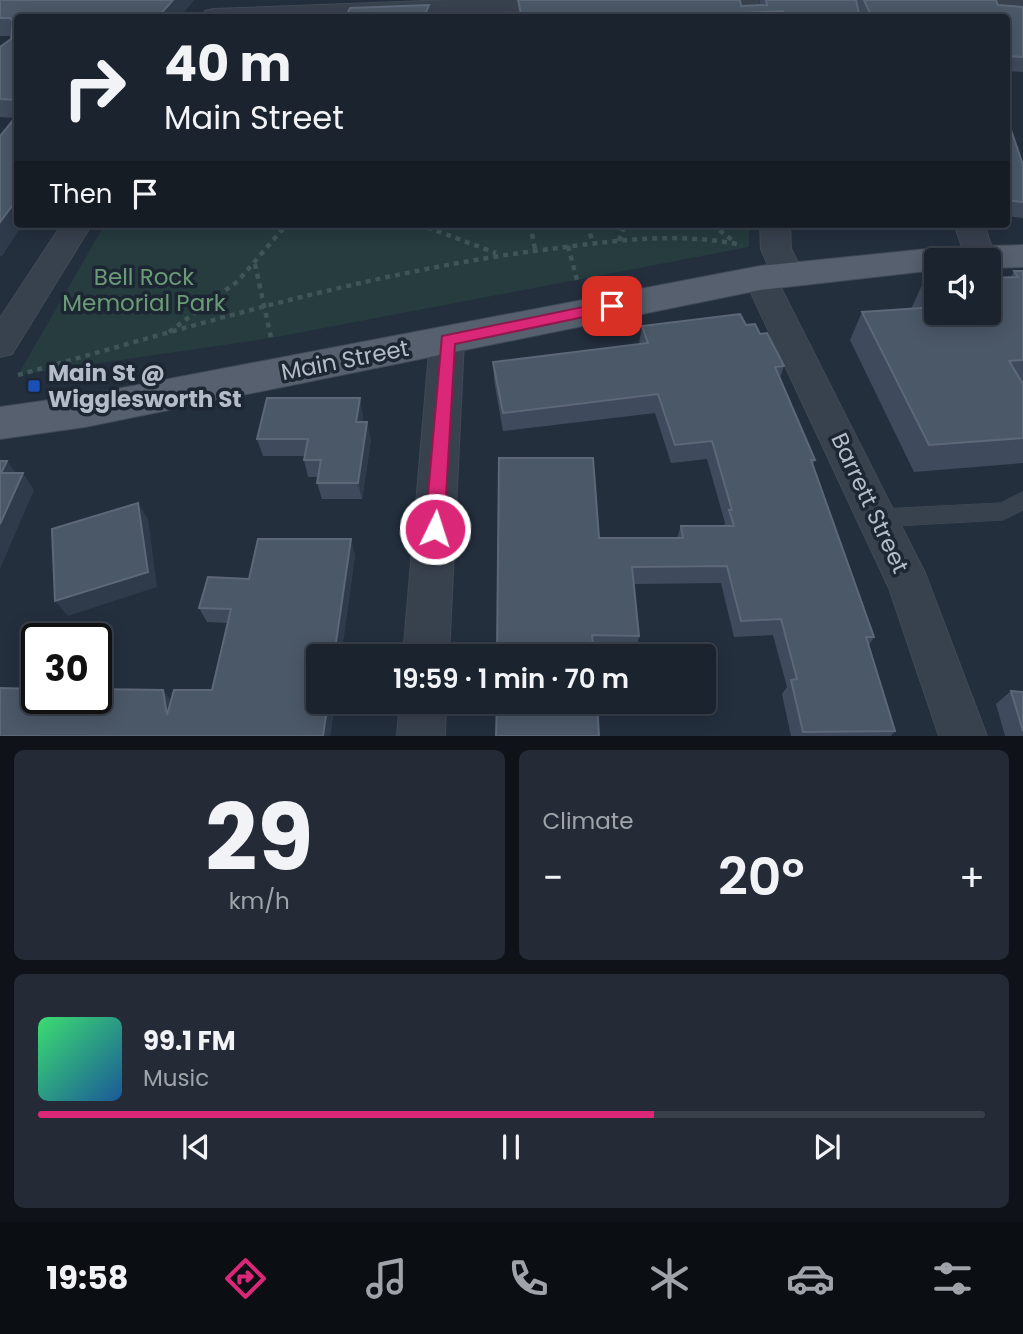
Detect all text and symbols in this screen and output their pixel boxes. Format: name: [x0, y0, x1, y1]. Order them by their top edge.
text: 40 m: [164, 30, 291, 98]
icon: right: [49, 42, 140, 133]
text: Main Street: [164, 95, 344, 140]
icon: arrive: [126, 175, 164, 213]
text: Then: [49, 176, 112, 212]
map controls: [924, 248, 1001, 325]
button: sound: [924, 248, 1001, 325]
park label: Bell Rock Memorial Park: [62, 261, 226, 319]
pin: [582, 276, 642, 336]
icon: arrive: [593, 287, 631, 325]
street label: Main Street: [279, 332, 411, 388]
place label: Main St @ Wigglesworth St: [48, 357, 242, 415]
marker: Main St @ Wigglesworth St: [26, 378, 42, 394]
street label: Barrett Street: [824, 428, 916, 578]
position arrow: [398, 492, 472, 566]
speed limit sign: 30: [21, 623, 112, 714]
text: 19:59 · 1 min · 70 m: [393, 661, 629, 697]
text: 29: [205, 774, 313, 902]
text: Climate: [543, 805, 633, 837]
text: 20°: [718, 840, 805, 913]
text: −: [543, 851, 563, 904]
text: +: [959, 851, 985, 904]
text: km/h: [229, 885, 290, 917]
text: 99.1 FM: [143, 1023, 236, 1059]
text: Music: [143, 1062, 209, 1094]
icon: previous: [177, 1128, 215, 1166]
icon: pause: [492, 1128, 530, 1166]
icon: next: [808, 1128, 846, 1166]
icon: directions: [221, 1254, 270, 1303]
icon: music: [362, 1254, 411, 1303]
icon: phone: [504, 1254, 553, 1303]
icon: climate: [645, 1254, 694, 1303]
icon: car: [786, 1254, 835, 1303]
icon: filters: [928, 1254, 977, 1303]
text: 19:58: [46, 1255, 129, 1300]

